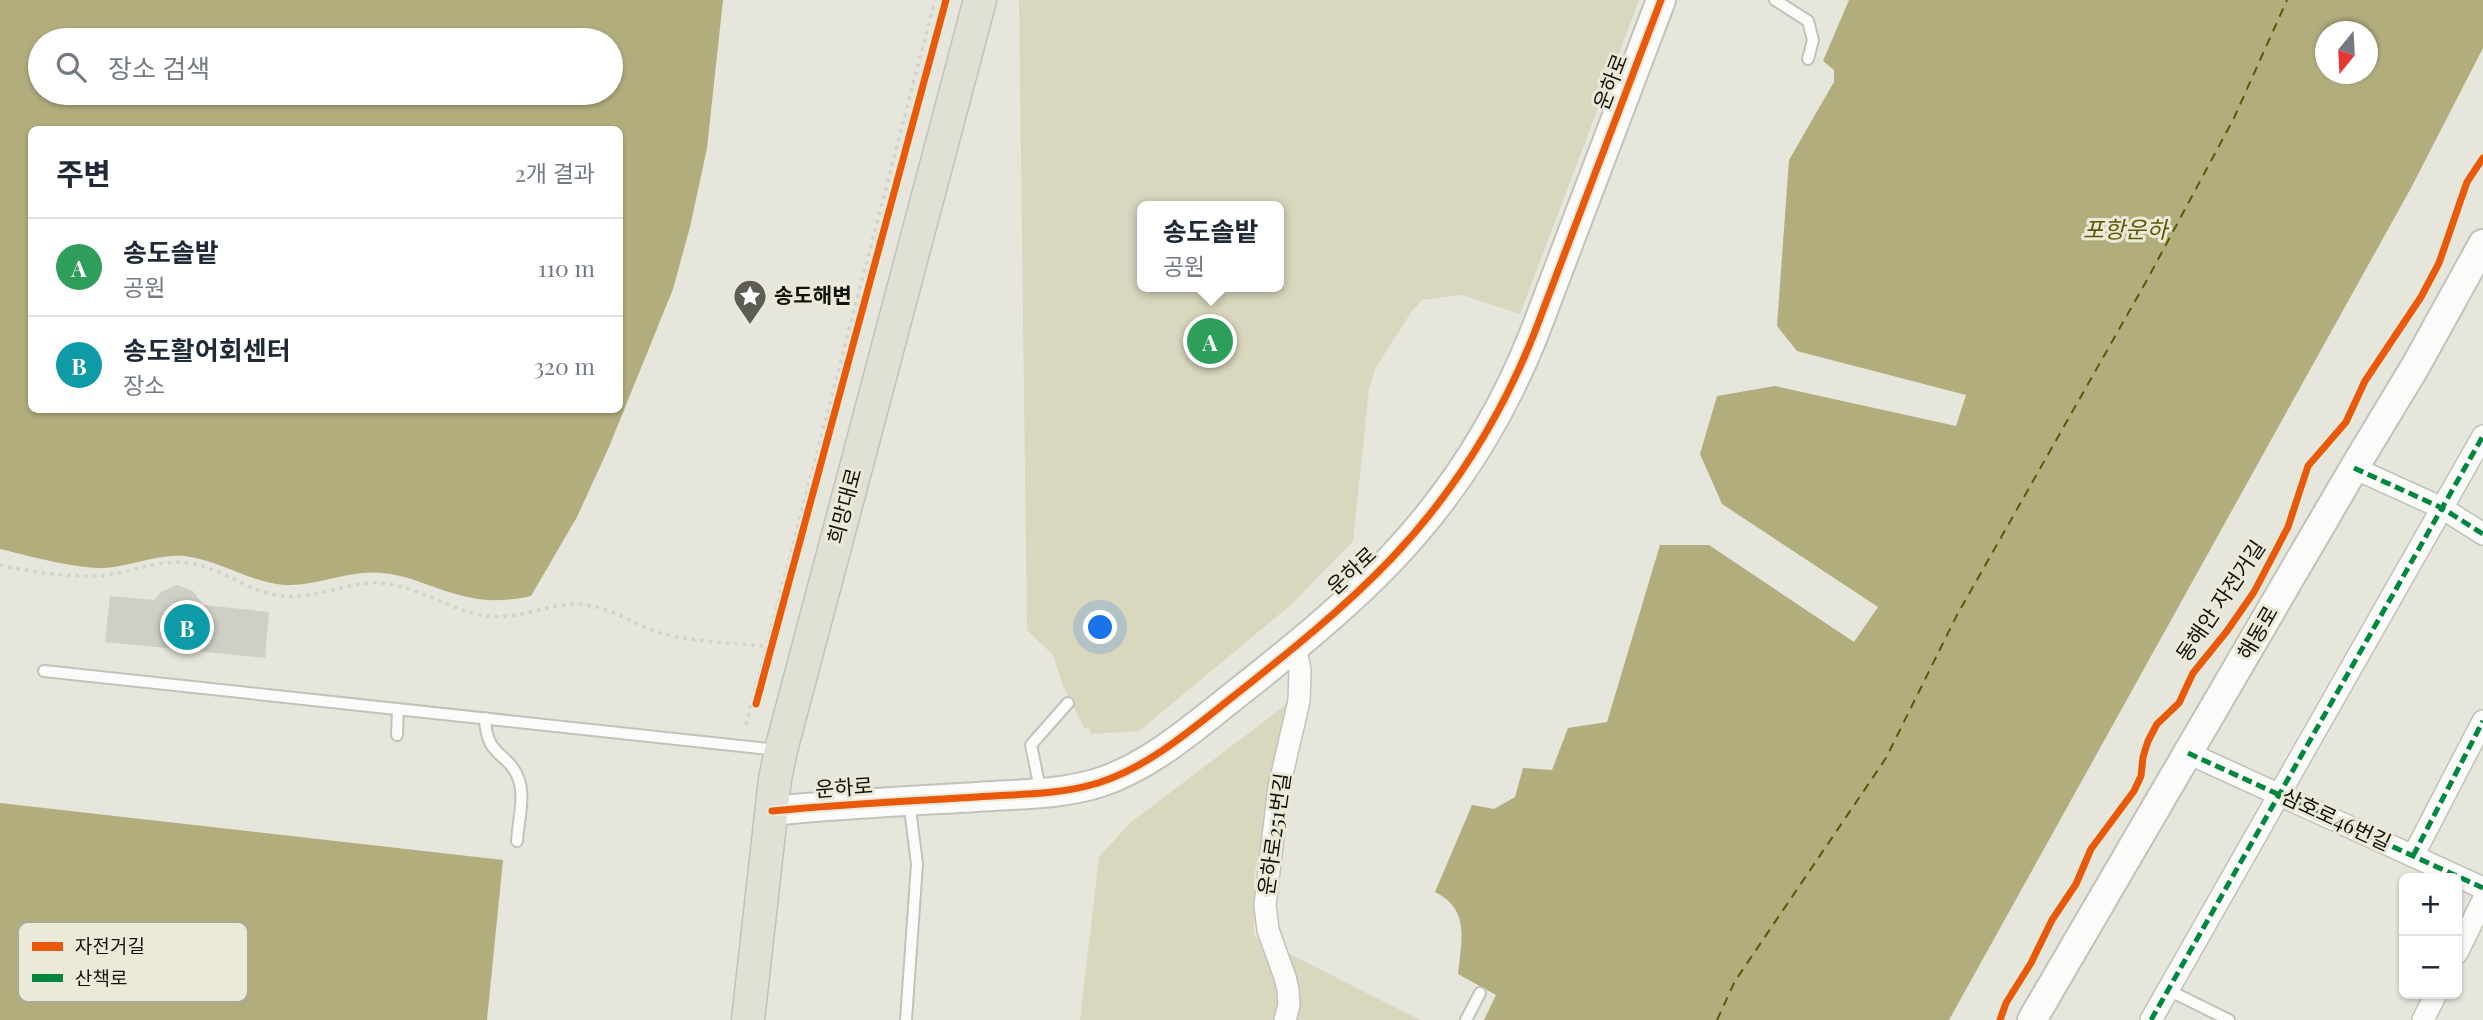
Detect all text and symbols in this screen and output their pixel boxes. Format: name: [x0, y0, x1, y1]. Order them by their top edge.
north arrow: [2315, 21, 2378, 84]
search box: [28, 28, 623, 105]
icon: search: [52, 48, 90, 86]
street label: 운하로: [1586, 49, 1633, 113]
text: 장소 검색: [108, 50, 210, 85]
text: 주변: [56, 153, 111, 193]
text: 2개 결과: [515, 157, 595, 188]
popup: [1137, 201, 1284, 292]
text: 송도솔밭: [1163, 213, 1258, 248]
water label: 포항운하: [2083, 213, 2170, 244]
text: 송도솔밭: [123, 234, 219, 269]
text: 공원: [1163, 250, 1205, 281]
text: A: [71, 252, 87, 283]
text: 110 m: [538, 252, 595, 283]
text: 공원: [123, 271, 165, 302]
place icon: 송도해변: [731, 277, 769, 326]
place label: 송도해변: [774, 280, 851, 308]
pin: A: [1187, 315, 1233, 367]
text: 송도활어회센터: [123, 332, 290, 367]
text: B: [71, 350, 87, 381]
text: 320 m: [534, 350, 595, 381]
text: 장소: [123, 369, 165, 400]
street label: 희망대로: [820, 465, 867, 546]
street label: 동해안 자전거길: [2168, 534, 2270, 666]
street label: 운하로: [1320, 540, 1381, 600]
street label: 해동로: [2230, 600, 2283, 664]
pin: B: [164, 601, 210, 653]
your location: [1083, 610, 1117, 644]
street label: 운하로: [814, 770, 874, 802]
street label: 운하로251번길: [1251, 771, 1295, 897]
street label: 삼호로46번길: [2278, 781, 2396, 856]
map controls: [2399, 873, 2462, 999]
button: +: [2399, 873, 2462, 936]
legend: [18, 922, 248, 1002]
text: 자전거길: [75, 932, 145, 958]
button: −: [2399, 936, 2462, 999]
text: 산책로: [75, 964, 127, 990]

